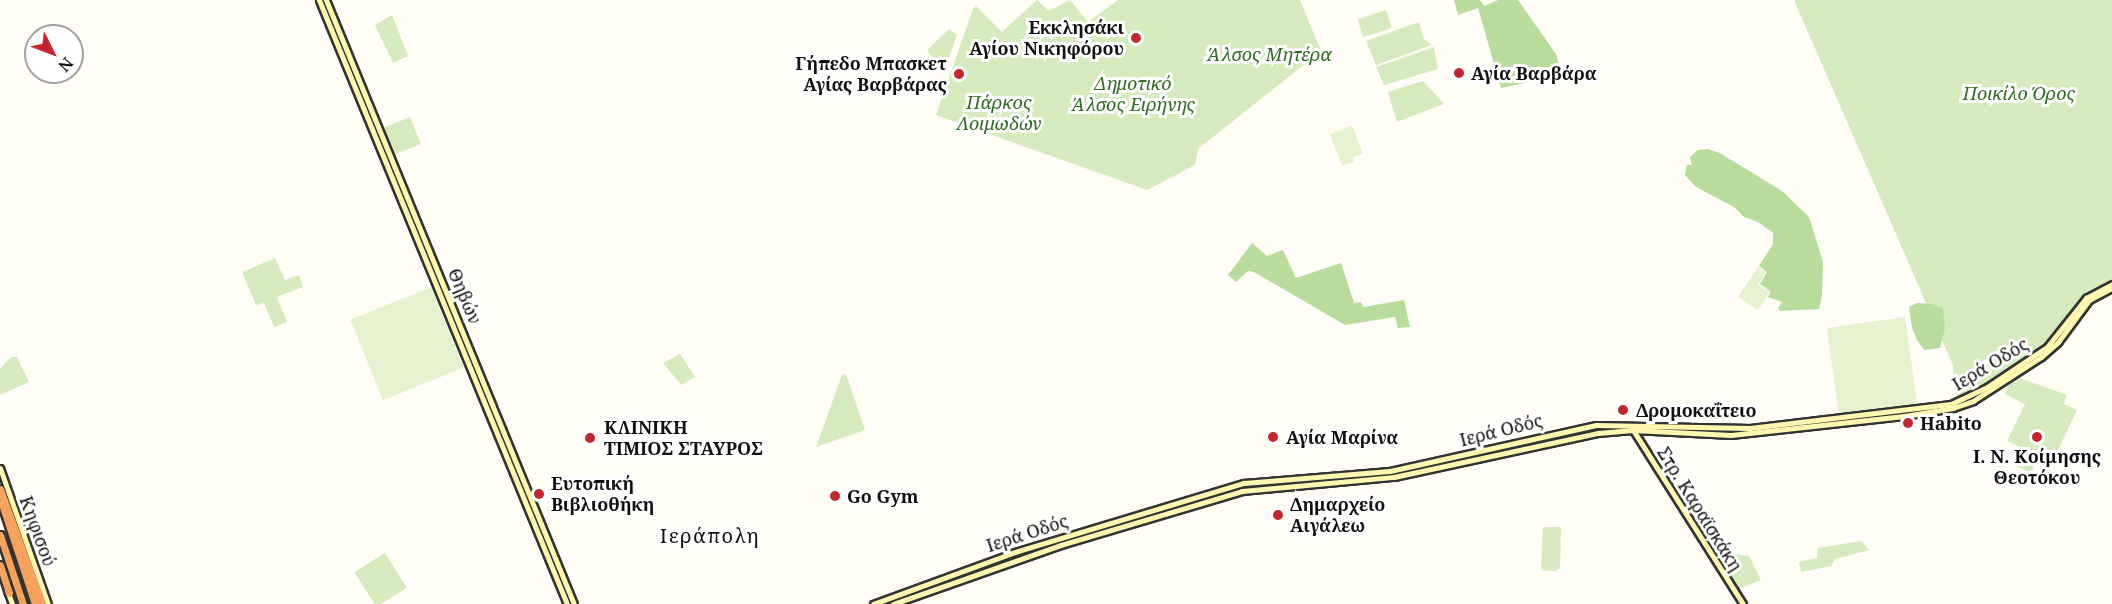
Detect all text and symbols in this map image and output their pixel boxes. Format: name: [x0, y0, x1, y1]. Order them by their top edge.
place label: Εκκλησάκι Αγίου Νικηφόρου: [969, 17, 1124, 60]
north arrow: [24, 24, 84, 84]
marker: Εκκλησάκι Αγίου Νικηφόρου: [1129, 31, 1143, 45]
park label: Άλσος Μητέρα: [1206, 43, 1332, 65]
text: N: [54, 53, 78, 77]
place label: Γήπεδο Μπασκετ Αγίας Βαρβάρας: [795, 53, 947, 96]
place label: Αγία Βαρβάρα: [1471, 62, 1597, 84]
marker: Αγία Βαρβάρα: [1452, 66, 1466, 80]
marker: Γήπεδο Μπασκετ Αγίας Βαρβάρας: [952, 67, 966, 81]
park label: Δημοτικό Άλσος Ειρήνης: [1071, 73, 1195, 116]
park label: Ποικίλο Όρος: [1963, 82, 2075, 104]
park label: Πάρκος Λοιμωδών: [957, 92, 1041, 134]
street label: Θηβών: [444, 265, 486, 327]
street label: Ιερά Οδός: [1948, 333, 2032, 395]
place label: Δρομοκαΐτειο: [1636, 399, 1756, 421]
marker: Δρομοκαΐτειο: [1614, 401, 1632, 419]
street label: Ιερά Οδός: [1457, 409, 1545, 451]
place label: Habito: [1920, 412, 1982, 434]
marker: Habito: [1901, 416, 1915, 430]
place label: ΚΛΙΝΙΚΗ ΤΙΜΙΟΣ ΣΤΑΥΡΟΣ: [604, 417, 763, 460]
place label: Αγία Μαρίνα: [1286, 426, 1398, 448]
marker: Αγία Μαρίνα: [1264, 428, 1282, 446]
marker: ΚΛΙΝΙΚΗ ΤΙΜΙΟΣ ΣΤΑΥΡΟΣ: [581, 429, 599, 447]
marker: Ι. Ν. Κοίμησης Θεοτόκου: [2030, 430, 2044, 444]
street label: Στρ. Καραϊσκάκη: [1653, 443, 1747, 575]
place label: Ι. Ν. Κοίμησης Θεοτόκου: [1973, 446, 2101, 488]
place label: Ευτοπική Βιβλιοθήκη: [551, 473, 654, 516]
place label: Go Gym: [847, 485, 919, 507]
marker: Ευτοπική Βιβλιοθήκη: [532, 487, 546, 501]
marker: Go Gym: [828, 489, 842, 503]
street label: Κηφισού: [15, 493, 61, 569]
place label: Δημαρχείο Αιγάλεω: [1290, 494, 1385, 536]
marker: Δημαρχείο Αιγάλεω: [1271, 508, 1285, 522]
street label: Ιερά Οδός: [983, 510, 1071, 556]
district label: Ιεράπολη: [660, 523, 760, 547]

